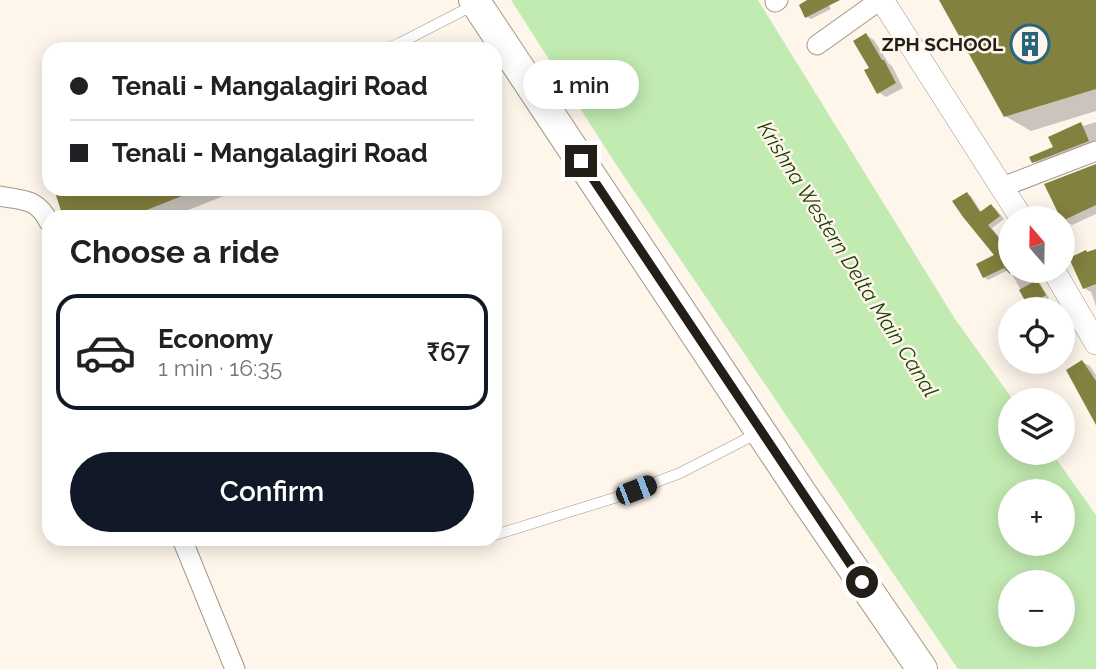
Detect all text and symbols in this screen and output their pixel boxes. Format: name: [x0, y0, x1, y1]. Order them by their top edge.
building icon: ZPH SCHOOL: [1009, 23, 1051, 65]
place label: ZPH SCHOOL: [882, 33, 1003, 55]
callout: 1 min: [523, 60, 639, 108]
text: Tenali - Mangalagiri Road: [112, 71, 428, 101]
text: 1 min: [552, 71, 610, 98]
water label: Krishna Western Delta Main Canal: [752, 116, 944, 402]
text: Tenali - Mangalagiri Road: [112, 138, 428, 168]
route end: [565, 145, 597, 177]
north arrow: [998, 206, 1074, 284]
map controls: [998, 206, 1075, 647]
text: Choose a ride: [70, 233, 279, 270]
button: locate: [998, 297, 1075, 374]
icon: car: [74, 321, 137, 384]
text: Economy: [158, 324, 273, 354]
text: ₹67: [427, 337, 470, 367]
text: 1 min · 16:35: [158, 354, 282, 381]
button: layers: [998, 388, 1075, 465]
button: Confirm: [70, 452, 474, 532]
car: [613, 473, 660, 507]
button: +: [998, 479, 1075, 556]
route start: [846, 566, 878, 598]
button: −: [998, 570, 1075, 647]

